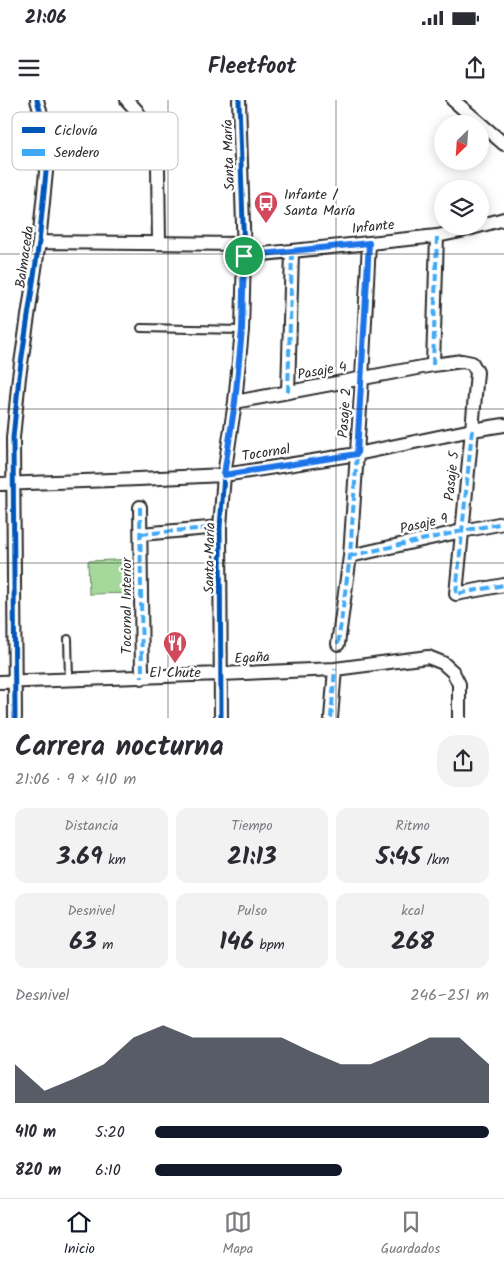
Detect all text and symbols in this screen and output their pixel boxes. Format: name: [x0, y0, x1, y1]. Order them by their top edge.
text: 21:06: [25, 3, 67, 33]
text: Fleetfoot: [208, 50, 296, 85]
icon: menu: [15, 54, 43, 82]
icon: share: [461, 54, 489, 82]
legend: [12, 112, 178, 170]
north arrow: [434, 115, 489, 170]
map controls: [434, 115, 489, 235]
street label: Santa María: [217, 119, 241, 191]
text: Ciclovía: [54, 120, 98, 142]
text: Sendero: [54, 142, 99, 164]
button: layers: [434, 180, 489, 235]
place label: Infante / Santa María: [284, 184, 355, 222]
bus stop icon: Infante / Santa María: [253, 190, 279, 224]
street label: Infante: [351, 214, 396, 240]
street label: Balmaceda: [10, 224, 40, 290]
pin: [223, 235, 265, 277]
icon: arrive: [230, 242, 258, 270]
street label: Pasaje 4: [296, 356, 349, 386]
street label: Pasaje 2: [332, 387, 358, 439]
street label: Tocornal: [240, 438, 292, 468]
street label: Pasaje 5: [438, 449, 466, 502]
street label: Pasaje 9: [398, 508, 451, 540]
street label: Santa María: [198, 522, 222, 594]
street label: Tocornal Interior: [116, 556, 138, 654]
restaurant icon: El Chute: [162, 630, 188, 664]
street label: Egaña: [234, 646, 270, 670]
place label: El Chute: [149, 662, 201, 684]
text: Carrera nocturna: [15, 725, 224, 770]
button: share: [437, 735, 489, 787]
text: 21:06 · 9 × 410 m: [15, 767, 136, 792]
text: Distancia: [64, 815, 118, 837]
text: Tiempo: [231, 815, 273, 837]
text: Ritmo: [395, 815, 430, 837]
text: 3.69: [57, 837, 103, 877]
text: 21:13: [227, 837, 277, 877]
text: 5:45: [376, 837, 421, 877]
text: km: [103, 849, 126, 871]
text: /km: [421, 849, 449, 871]
text: Desnivel: [67, 900, 115, 922]
text: Pulso: [237, 900, 267, 922]
text: kcal: [401, 900, 424, 922]
text: 63: [69, 922, 97, 962]
text: 146: [219, 922, 254, 962]
text: 268: [391, 922, 434, 962]
text: m: [97, 934, 113, 956]
text: bpm: [254, 934, 285, 956]
text: Desnivel: [15, 983, 70, 1008]
text: 246–251 m: [410, 983, 489, 1008]
text: 410 m: [15, 1120, 56, 1145]
text: 5:20: [95, 1120, 125, 1145]
text: 820 m: [15, 1158, 61, 1183]
text: 6:10: [95, 1158, 121, 1183]
tab: Inicio: [64, 1208, 95, 1260]
tab: Mapa: [222, 1208, 253, 1260]
tab: Guardados: [381, 1208, 440, 1260]

